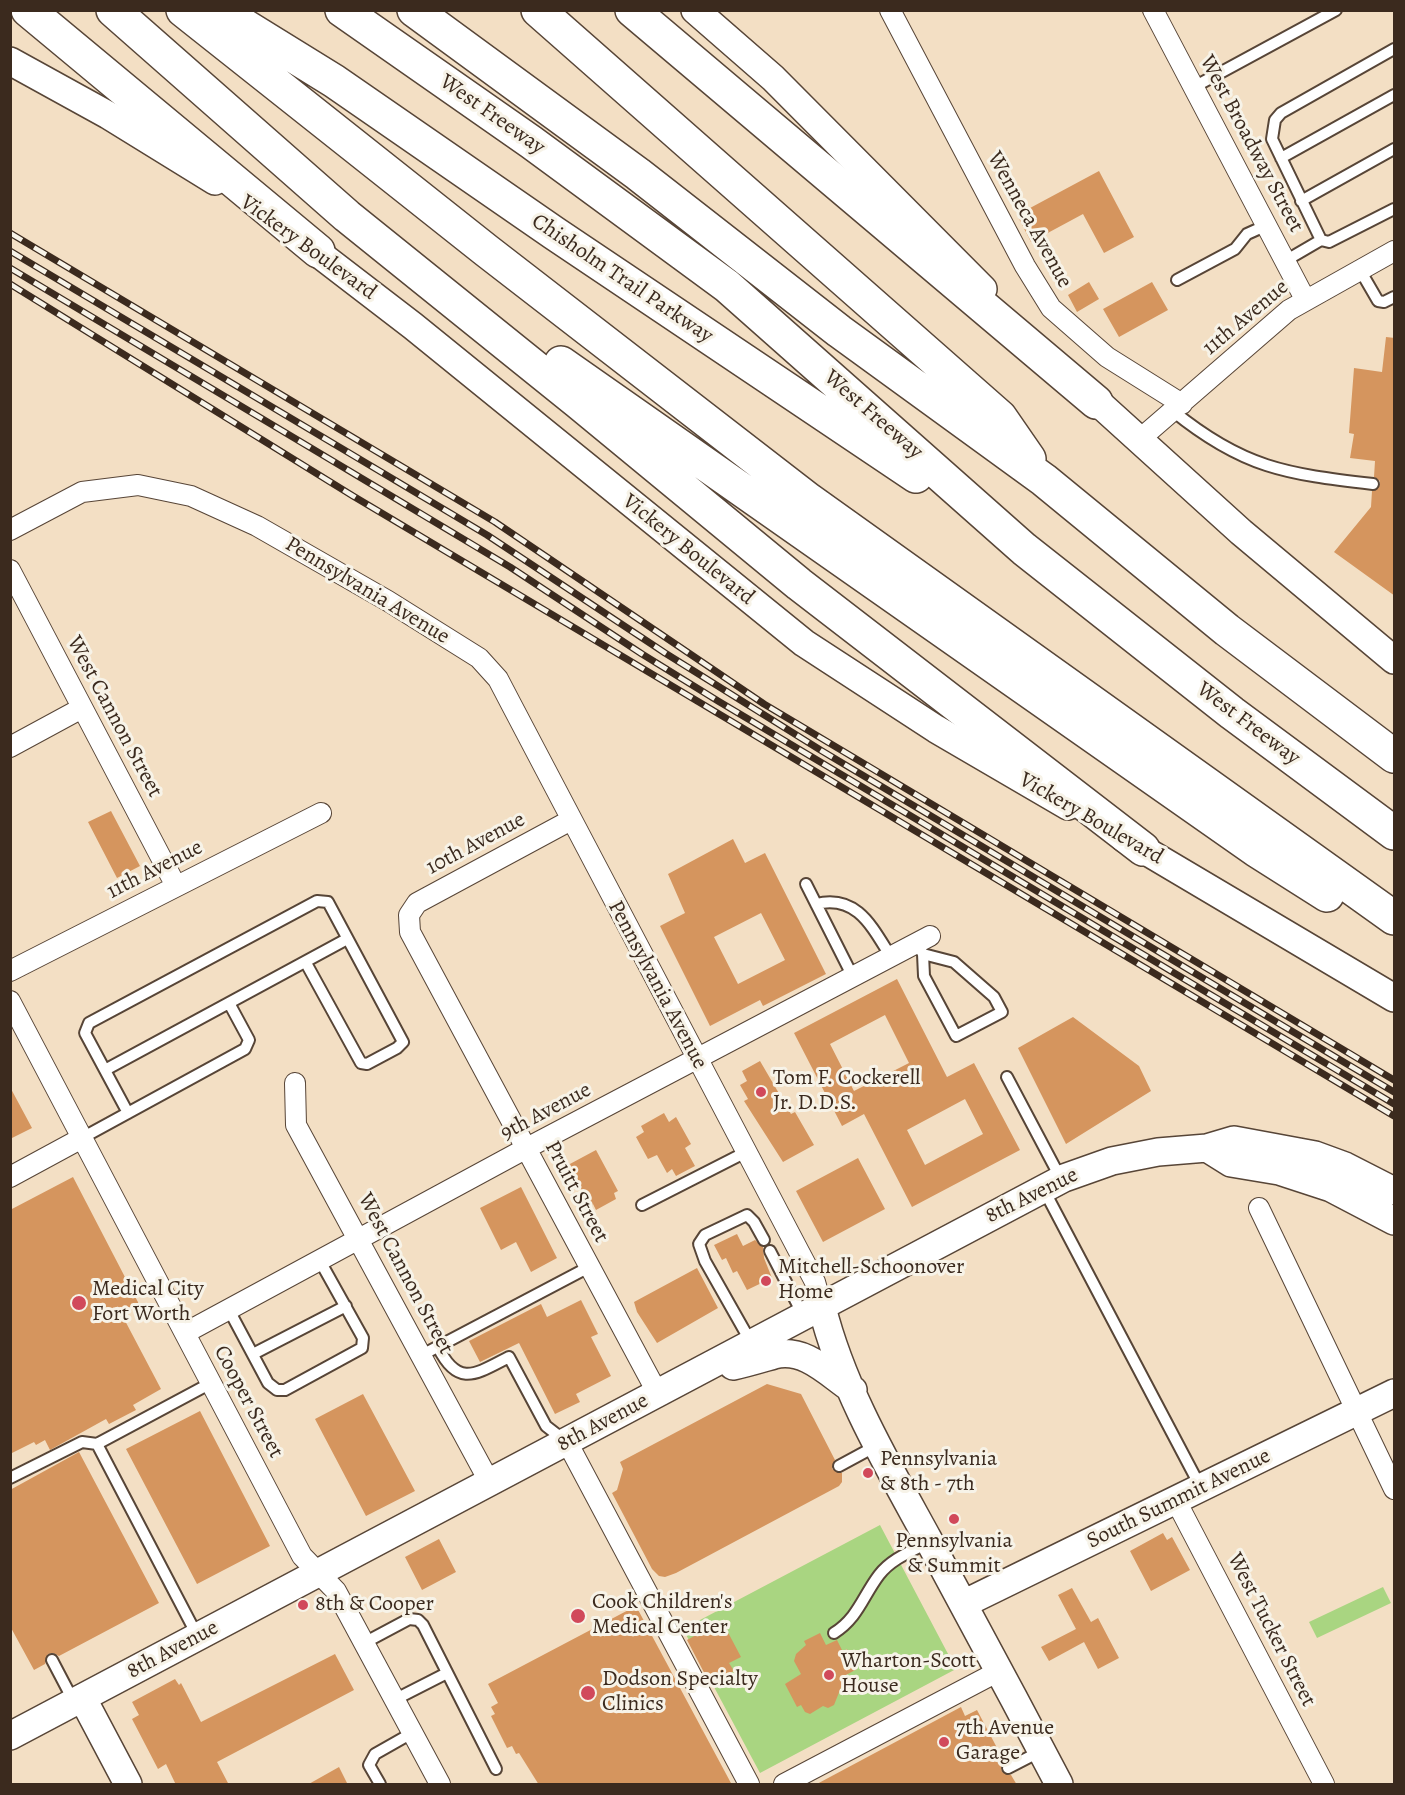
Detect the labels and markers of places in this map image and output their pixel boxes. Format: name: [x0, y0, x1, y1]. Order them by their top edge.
place label: Tom F. Cockerell Jr. D.D.S.: [773, 1066, 920, 1118]
marker: Tom F. Cockerell Jr. D.D.S.: [754, 1085, 768, 1099]
place label: Mitchell-Schoonover Home: [778, 1255, 964, 1306]
marker: Mitchell-Schoonover Home: [759, 1274, 773, 1288]
place label: Medical City Fort Worth: [92, 1277, 204, 1328]
marker: Medical City Fort Worth: [70, 1294, 88, 1312]
place label: Pennsylvania & 8th - 7th: [880, 1447, 997, 1498]
marker: Pennsylvania & 8th - 7th: [861, 1466, 875, 1480]
marker: Pennsylvania & Summit: [947, 1512, 961, 1526]
place label: Pennsylvania & Summit: [895, 1529, 1013, 1580]
place label: Cook Children's Medical Center: [592, 1590, 733, 1642]
place label: 8th & Cooper: [315, 1592, 434, 1618]
marker: 8th & Cooper: [296, 1598, 310, 1612]
marker: Cook Children's Medical Center: [569, 1607, 587, 1625]
place label: Wharton-Scott House: [841, 1649, 976, 1700]
place label: Dodson Specialty Clinics: [602, 1667, 758, 1718]
marker: Wharton-Scott House: [822, 1668, 836, 1682]
marker: Dodson Specialty Clinics: [579, 1684, 597, 1702]
place label: 7th Avenue Garage: [956, 1716, 1054, 1768]
marker: 7th Avenue Garage: [937, 1735, 951, 1749]

